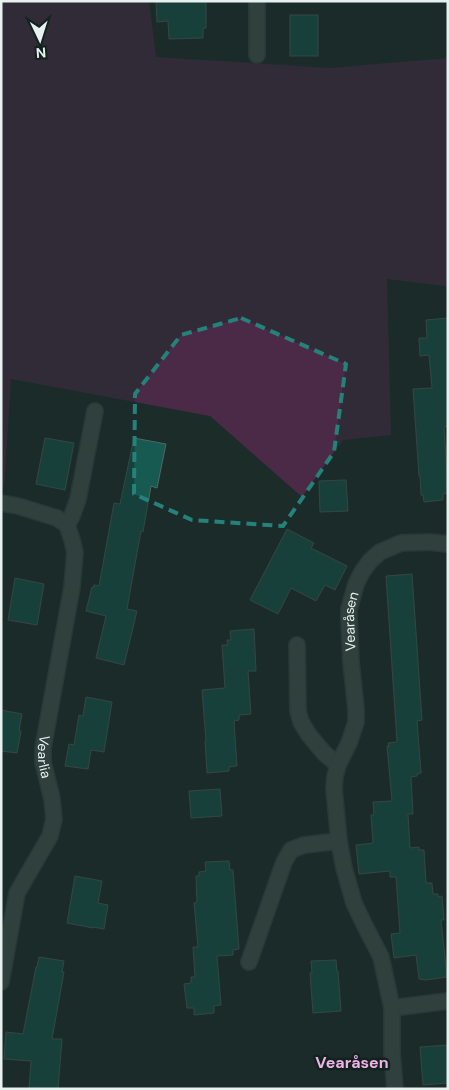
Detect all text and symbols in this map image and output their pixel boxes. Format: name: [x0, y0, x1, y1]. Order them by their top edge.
north arrow: [15, 15, 65, 65]
text: N: [35, 44, 47, 62]
street label: Vearåsen: [340, 590, 362, 652]
street label: Vearlia: [34, 734, 56, 780]
district label: Vearåsen: [315, 1052, 389, 1073]

